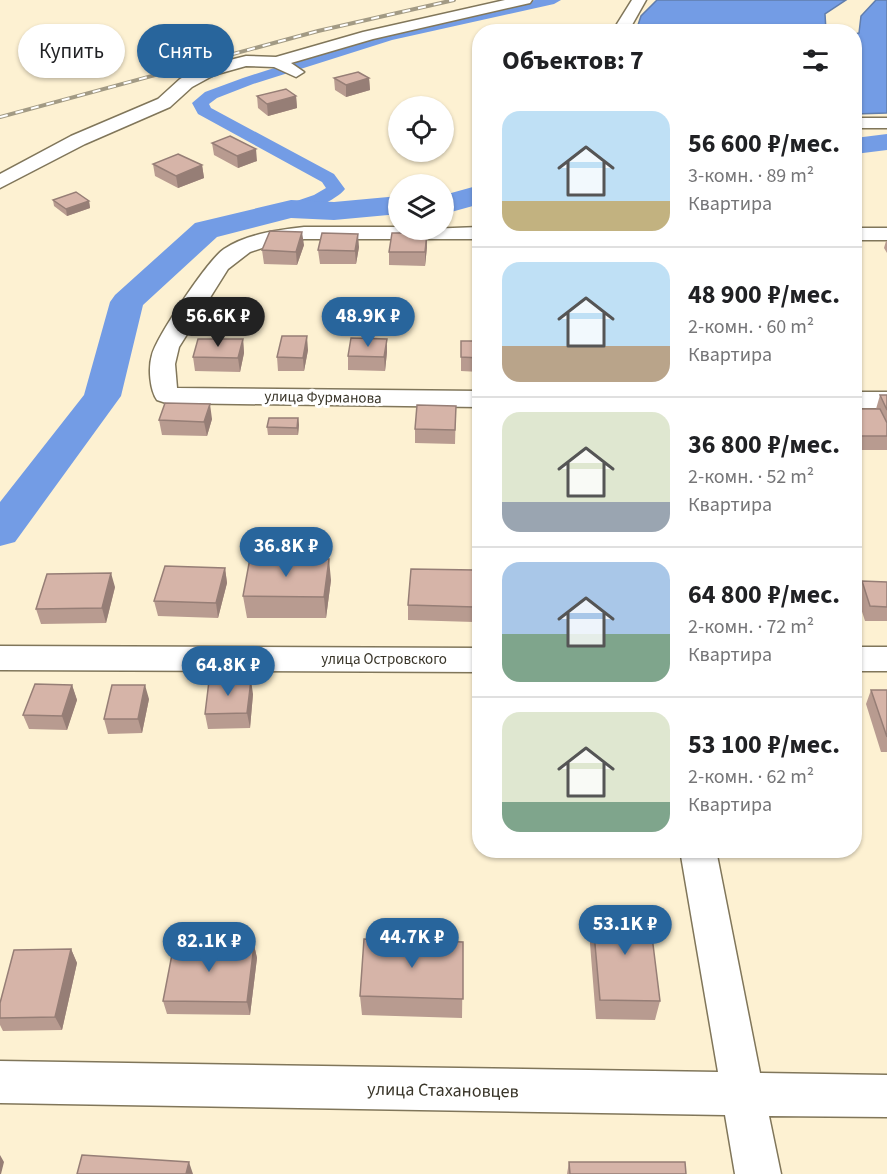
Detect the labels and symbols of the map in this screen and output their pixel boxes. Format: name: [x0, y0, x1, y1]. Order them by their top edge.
pin: 56.6K ₽: [163, 297, 273, 348]
pin: 48.9K ₽: [313, 297, 423, 348]
street label: улица Фурманова: [264, 386, 382, 409]
pin: 36.8K ₽: [231, 527, 341, 578]
pin: 64.8K ₽: [173, 646, 283, 697]
street label: улица Островского: [321, 649, 447, 670]
pin: 53.1K ₽: [570, 905, 680, 956]
pin: 44.7K ₽: [357, 918, 467, 969]
pin: 82.1K ₽: [154, 922, 264, 973]
street label: улица Стахановцев: [367, 1077, 519, 1104]

